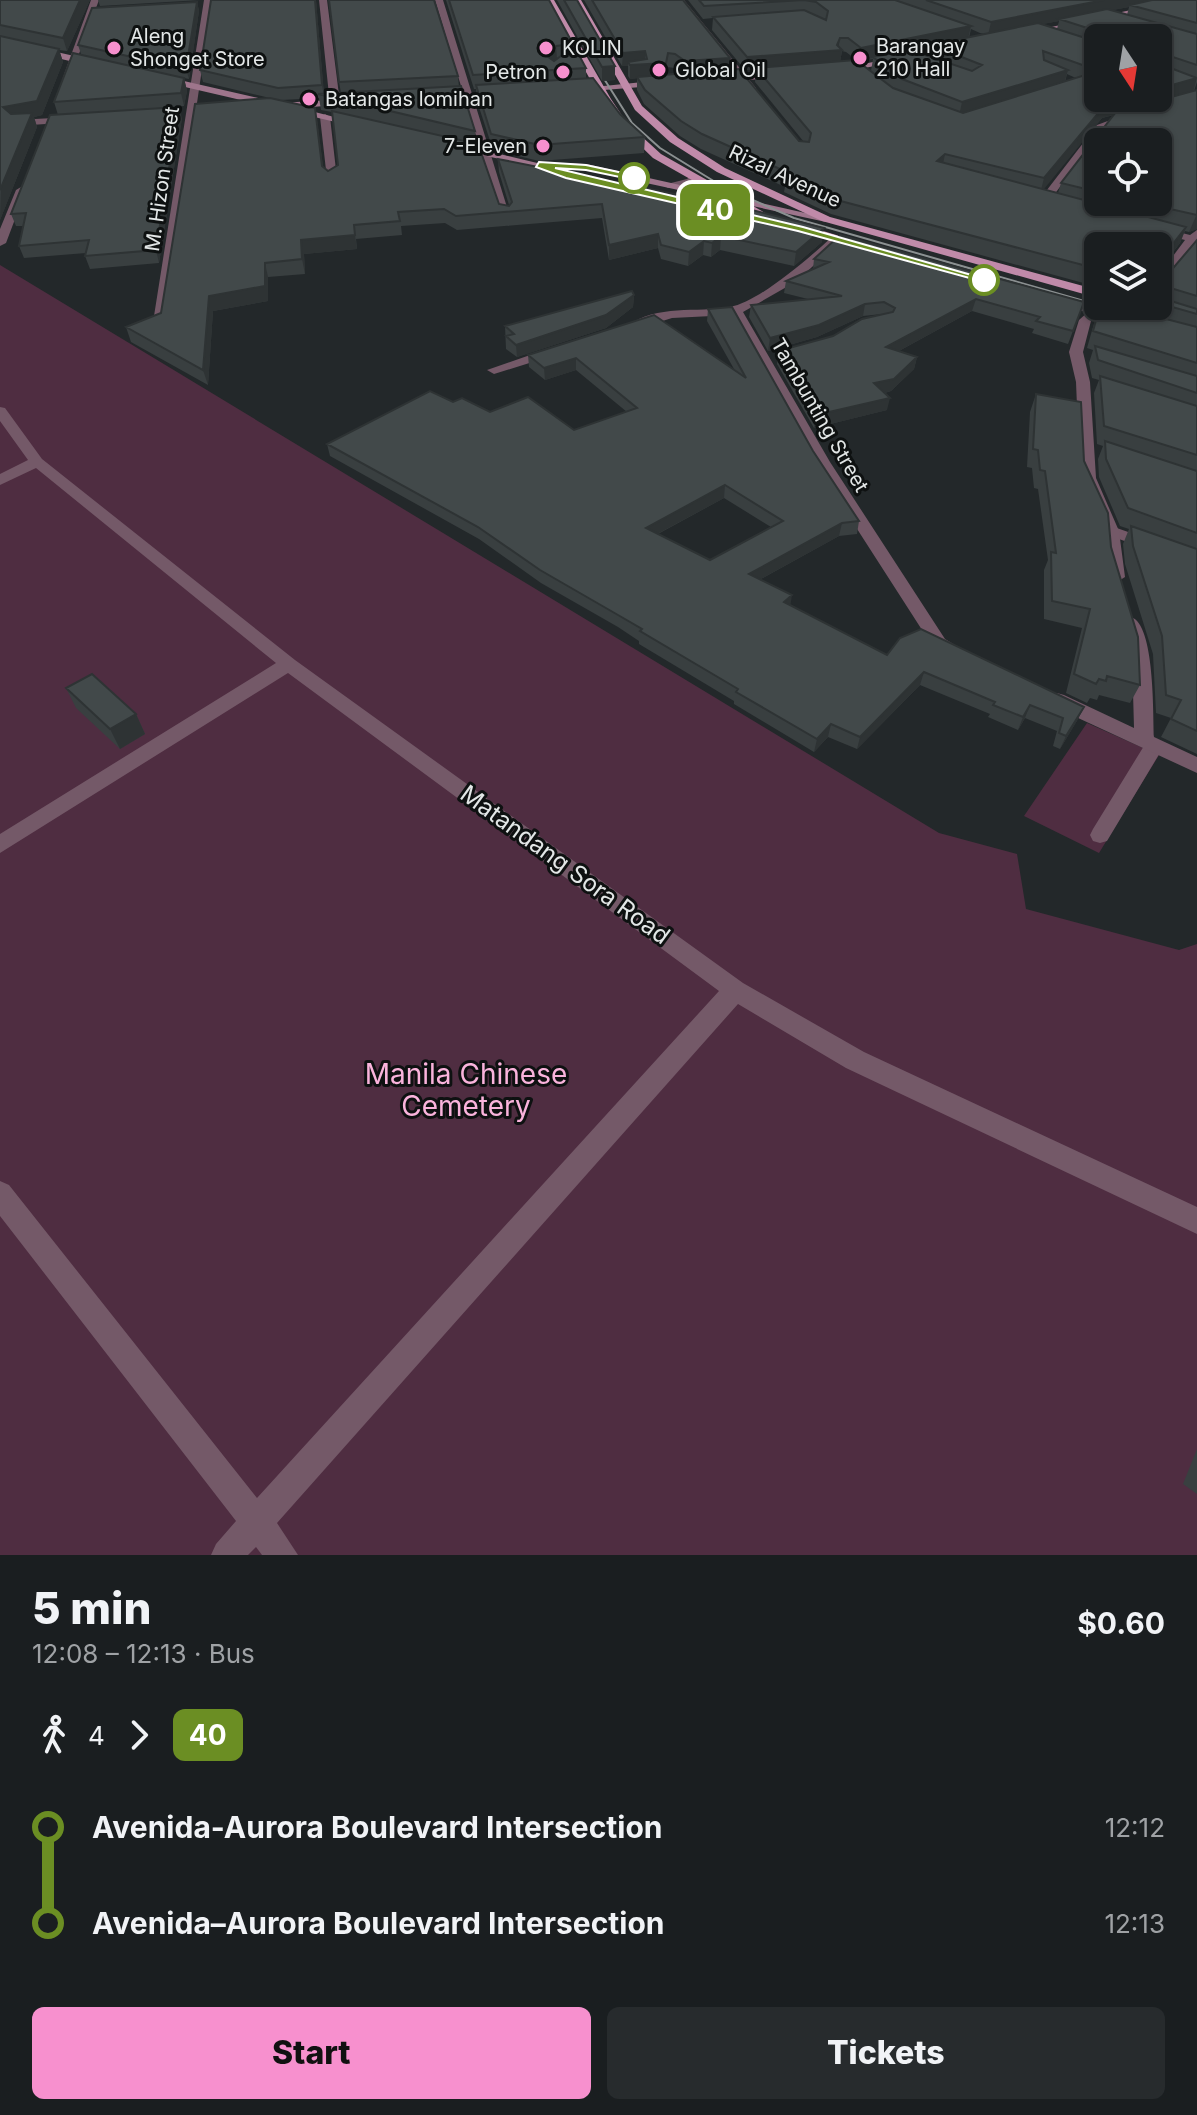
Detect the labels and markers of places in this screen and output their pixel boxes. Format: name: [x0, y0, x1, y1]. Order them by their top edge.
place label: Aleng Shonget Store: [130, 24, 265, 71]
place label: Barangay 210 Hall: [876, 34, 965, 81]
place label: KOLIN: [562, 36, 622, 60]
marker: Aleng Shonget Store: [105, 39, 123, 57]
marker: KOLIN: [537, 39, 555, 57]
marker: Barangay 210 Hall: [851, 49, 869, 67]
place label: Global Oil: [675, 58, 766, 82]
place label: Petron: [485, 60, 547, 84]
marker: Global Oil: [650, 61, 668, 79]
marker: Petron: [554, 63, 572, 81]
place label: Batangas lomihan: [325, 87, 493, 111]
marker: Batangas lomihan: [300, 90, 318, 108]
place label: 7-Eleven: [444, 134, 527, 158]
marker: 7-Eleven: [534, 137, 552, 155]
unlabelled marker: [619, 163, 649, 193]
unlabelled marker: [969, 265, 999, 295]

